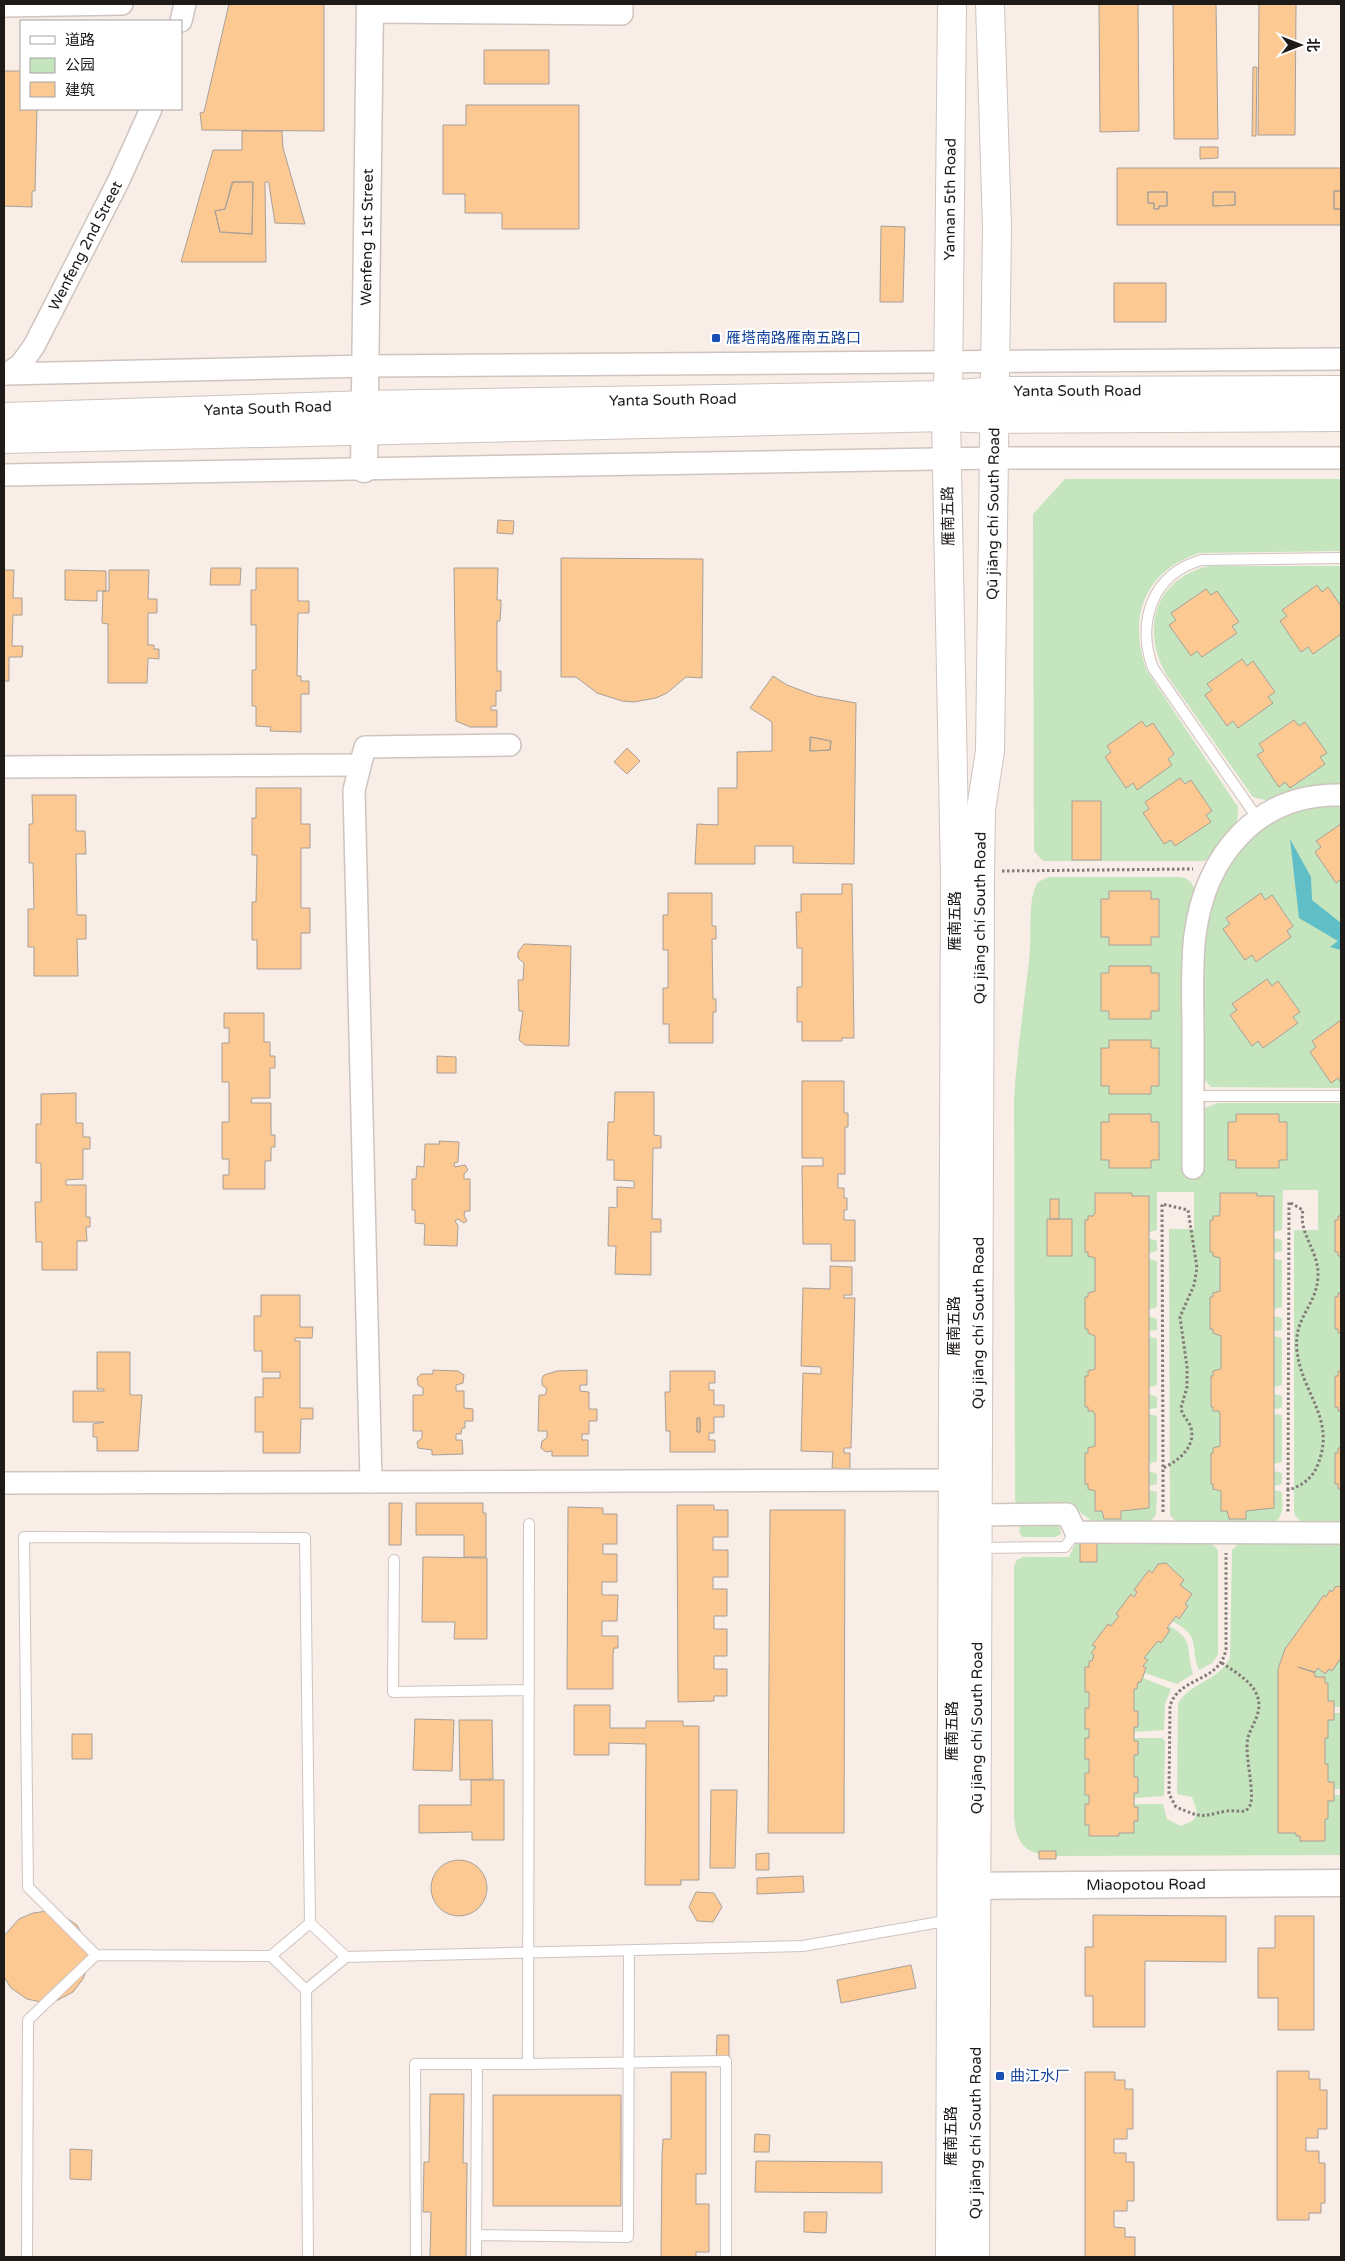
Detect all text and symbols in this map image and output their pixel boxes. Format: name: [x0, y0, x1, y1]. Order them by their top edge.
legend: [20, 20, 182, 110]
north arrow: [1275, 20, 1325, 70]
text: 道路: [65, 31, 95, 49]
text: 北: [1304, 38, 1321, 52]
text: 公园: [65, 56, 95, 74]
text: 建筑: [65, 81, 95, 99]
street label: Yannan 5th Road: [940, 138, 960, 261]
street label: Wenfeng 1st Street: [357, 168, 377, 306]
street label: Wenfeng 2nd Street: [45, 178, 126, 314]
place label: 雁塔南路雁南五路口: [726, 329, 861, 347]
marker: 雁塔南路雁南五路口: [710, 332, 722, 344]
street label: Yanta South Road: [1014, 382, 1142, 400]
street label: Yanta South Road: [609, 390, 737, 410]
street label: Yanta South Road: [204, 397, 332, 419]
street label: Qū jiāng chí South Road: [983, 427, 1003, 600]
street label: 雁南五路: [938, 486, 958, 546]
street label: Qū jiāng chí South Road: [971, 832, 990, 1004]
street label: 雁南五路: [946, 891, 964, 951]
street label: Qū jiāng chí South Road: [969, 1237, 988, 1409]
street label: 雁南五路: [945, 1296, 963, 1356]
street label: Qū jiāng chí South Road: [968, 1642, 986, 1814]
street label: 雁南五路: [943, 1701, 961, 1761]
street label: Miaopotou Road: [1086, 1875, 1206, 1894]
street label: Qū jiāng chí South Road: [966, 2047, 985, 2219]
place label: 曲江水厂: [1010, 2067, 1070, 2085]
marker: 曲江水厂: [994, 2070, 1006, 2082]
street label: 雁南五路: [942, 2106, 960, 2166]

